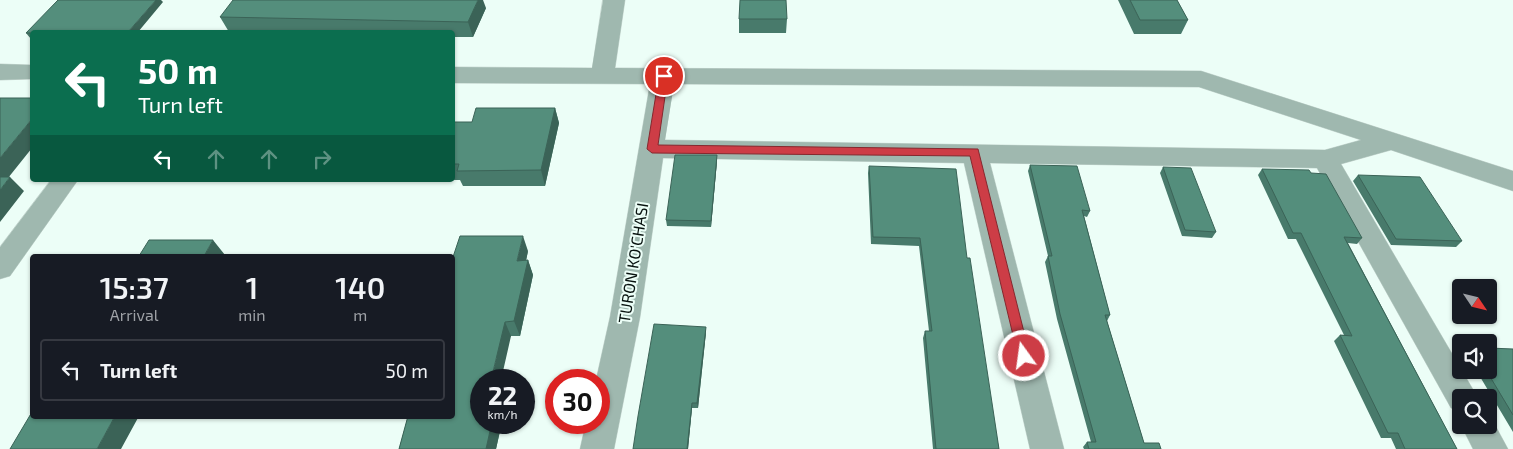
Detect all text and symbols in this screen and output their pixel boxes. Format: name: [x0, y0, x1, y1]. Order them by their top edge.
text: 50 m: [138, 49, 218, 91]
icon: left: [55, 50, 120, 115]
pin: [643, 55, 685, 97]
icon: arrive: [650, 62, 678, 90]
text: Turn left: [138, 91, 223, 117]
icon: left: [149, 145, 177, 173]
icon: ahead: [202, 145, 230, 173]
icon: ahead: [255, 145, 283, 173]
icon: right: [308, 145, 336, 173]
street label: TURON KO'CHASI: [614, 201, 651, 324]
text: 15:37: [100, 269, 169, 305]
text: 1: [246, 269, 258, 305]
text: 140: [335, 269, 385, 305]
north arrow: [1452, 279, 1498, 324]
map controls: [1452, 279, 1497, 434]
text: Arrival: [110, 305, 159, 324]
text: min: [238, 305, 266, 324]
text: m: [353, 305, 367, 324]
position arrow: [997, 329, 1049, 381]
button: sound: [1452, 334, 1497, 379]
icon: left: [57, 356, 85, 384]
text: Turn left: [100, 359, 177, 382]
text: 50 m: [385, 359, 428, 382]
speed limit sign: 30: [545, 369, 610, 434]
text: 22: [488, 380, 517, 410]
button: search: [1452, 389, 1497, 434]
text: km/h: [488, 407, 517, 421]

